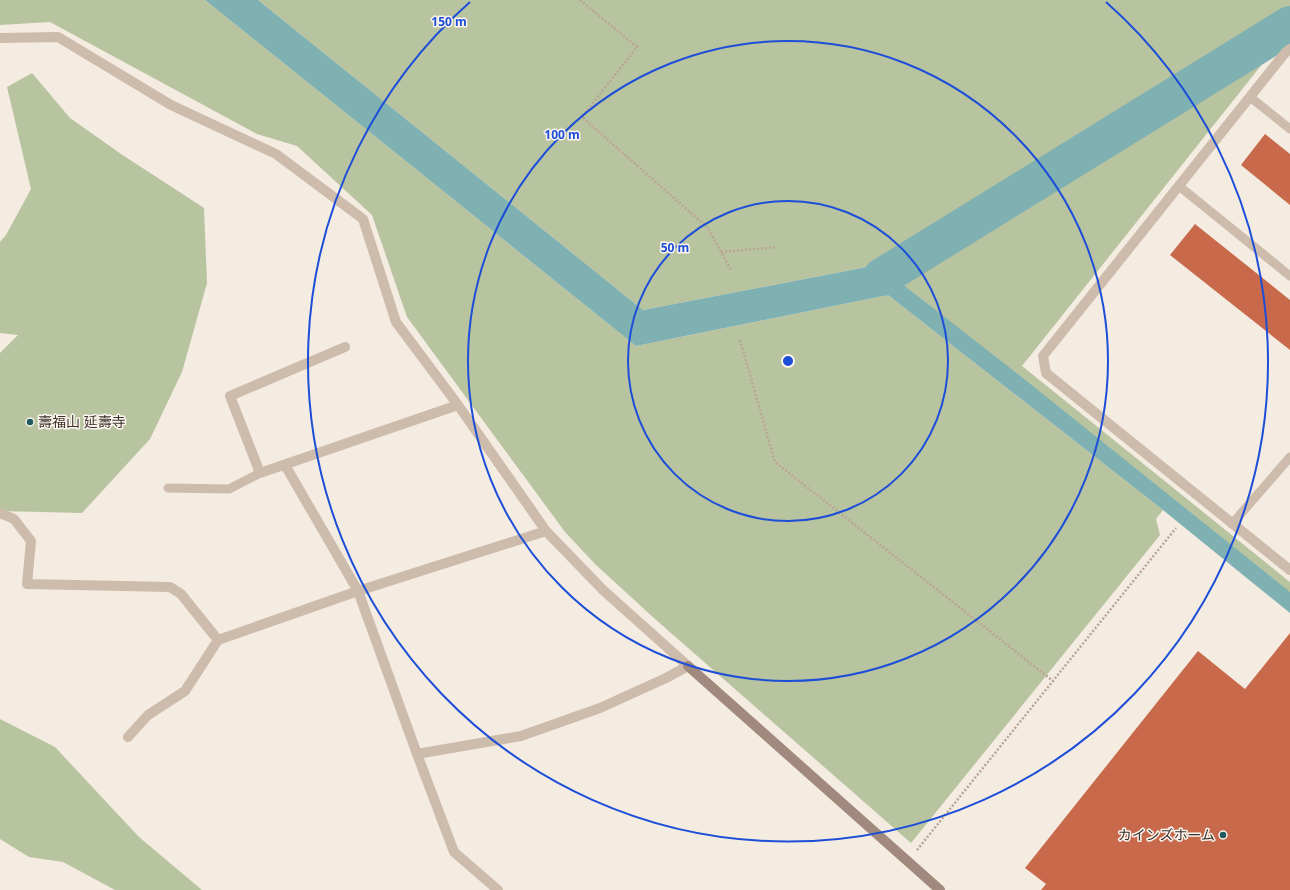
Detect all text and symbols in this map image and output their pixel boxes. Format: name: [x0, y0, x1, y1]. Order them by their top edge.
text: 150 m: [431, 13, 467, 30]
text: 100 m: [544, 126, 580, 143]
text: 50 m: [661, 239, 689, 256]
centre of rings: [781, 354, 795, 368]
place label: 壽福山 延壽寺: [38, 412, 126, 431]
marker: 壽福山 延壽寺: [25, 417, 35, 427]
place label: カインズホーム: [1118, 825, 1215, 844]
marker: カインズホーム: [1218, 830, 1228, 840]

